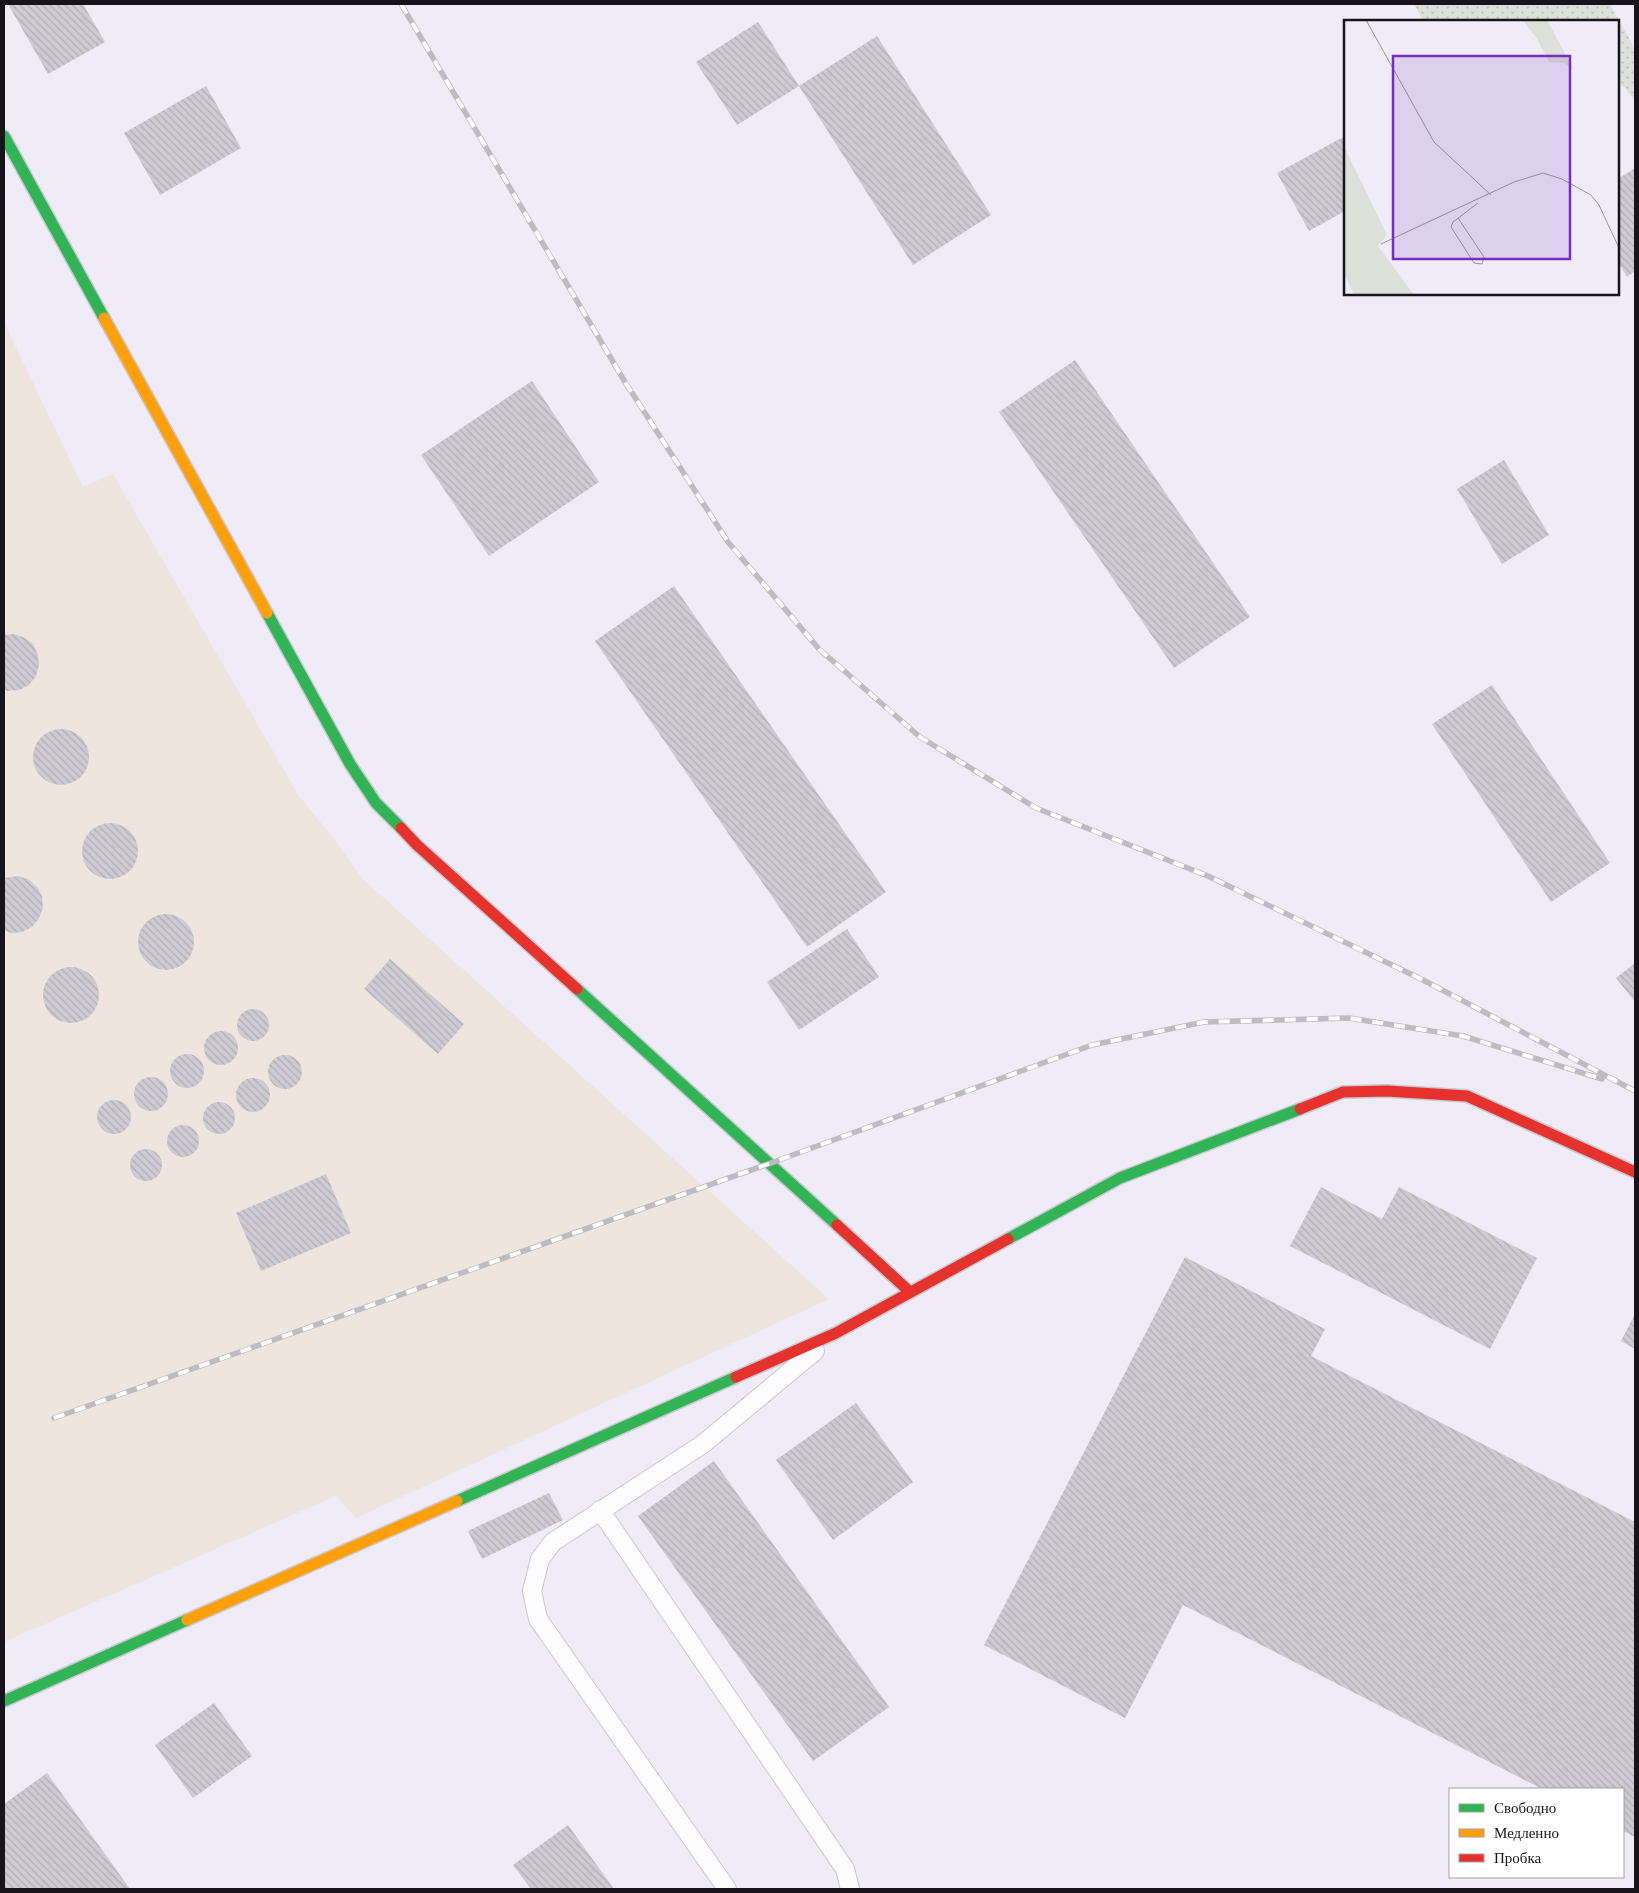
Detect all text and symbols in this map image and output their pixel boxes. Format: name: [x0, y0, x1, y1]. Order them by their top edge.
inset map: [1344, 20, 1619, 295]
legend: [1449, 1788, 1624, 1878]
text: Свободно: [1494, 1800, 1556, 1816]
text: Медленно: [1494, 1825, 1559, 1841]
text: Пробка: [1494, 1850, 1542, 1866]

